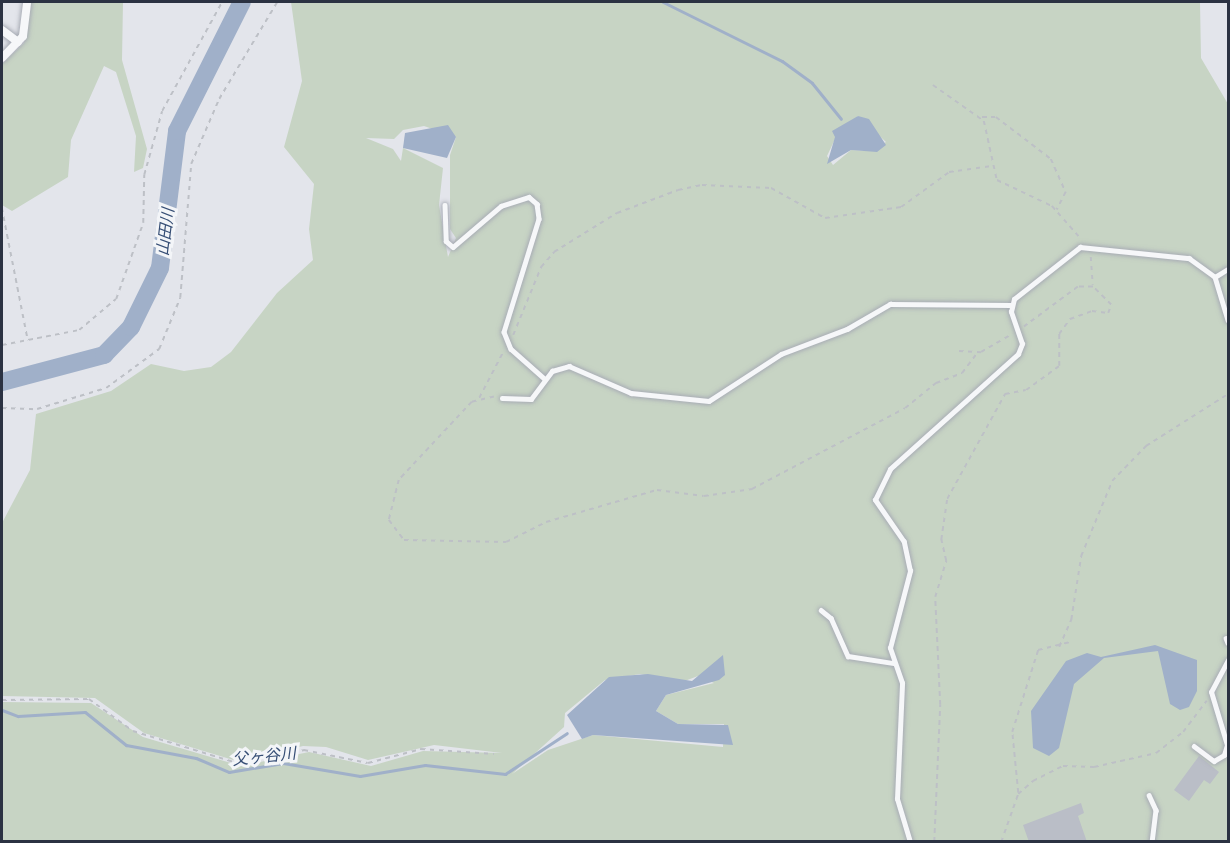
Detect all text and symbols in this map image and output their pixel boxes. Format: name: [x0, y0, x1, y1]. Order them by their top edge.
water label: 山田川: [153, 207, 177, 257]
water label: 父ヶ谷川: [231, 743, 297, 769]

